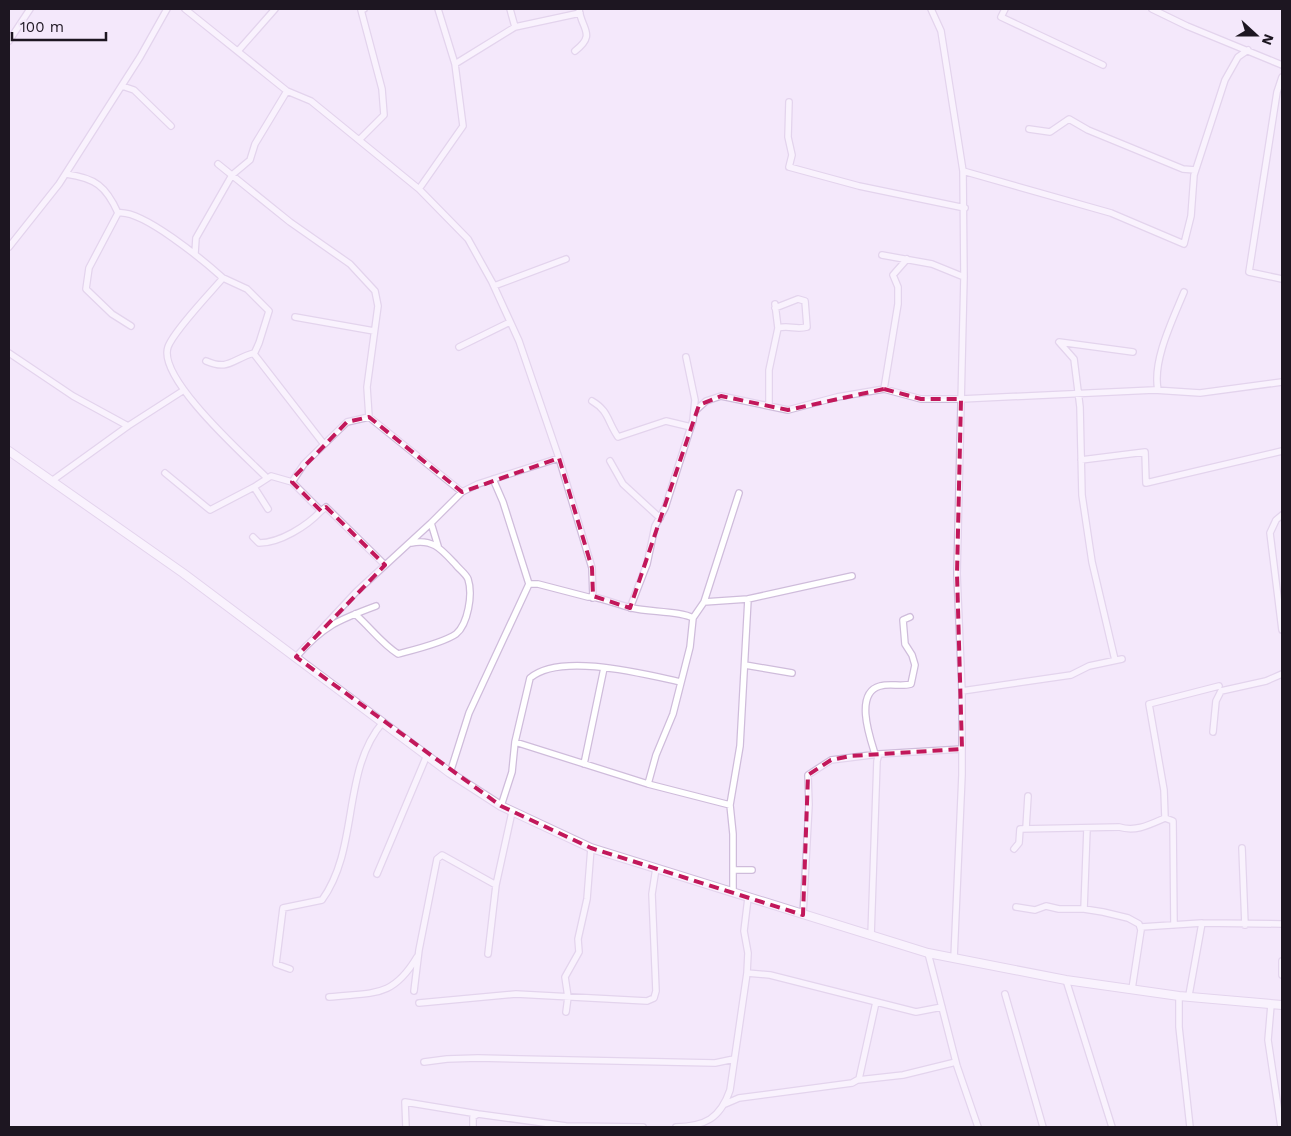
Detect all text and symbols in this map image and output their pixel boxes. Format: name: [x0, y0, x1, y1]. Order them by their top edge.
scale bar: [12, 10, 106, 42]
north arrow: [1231, 10, 1281, 60]
text: 100 m: [20, 18, 64, 36]
text: N: [1259, 32, 1277, 47]

